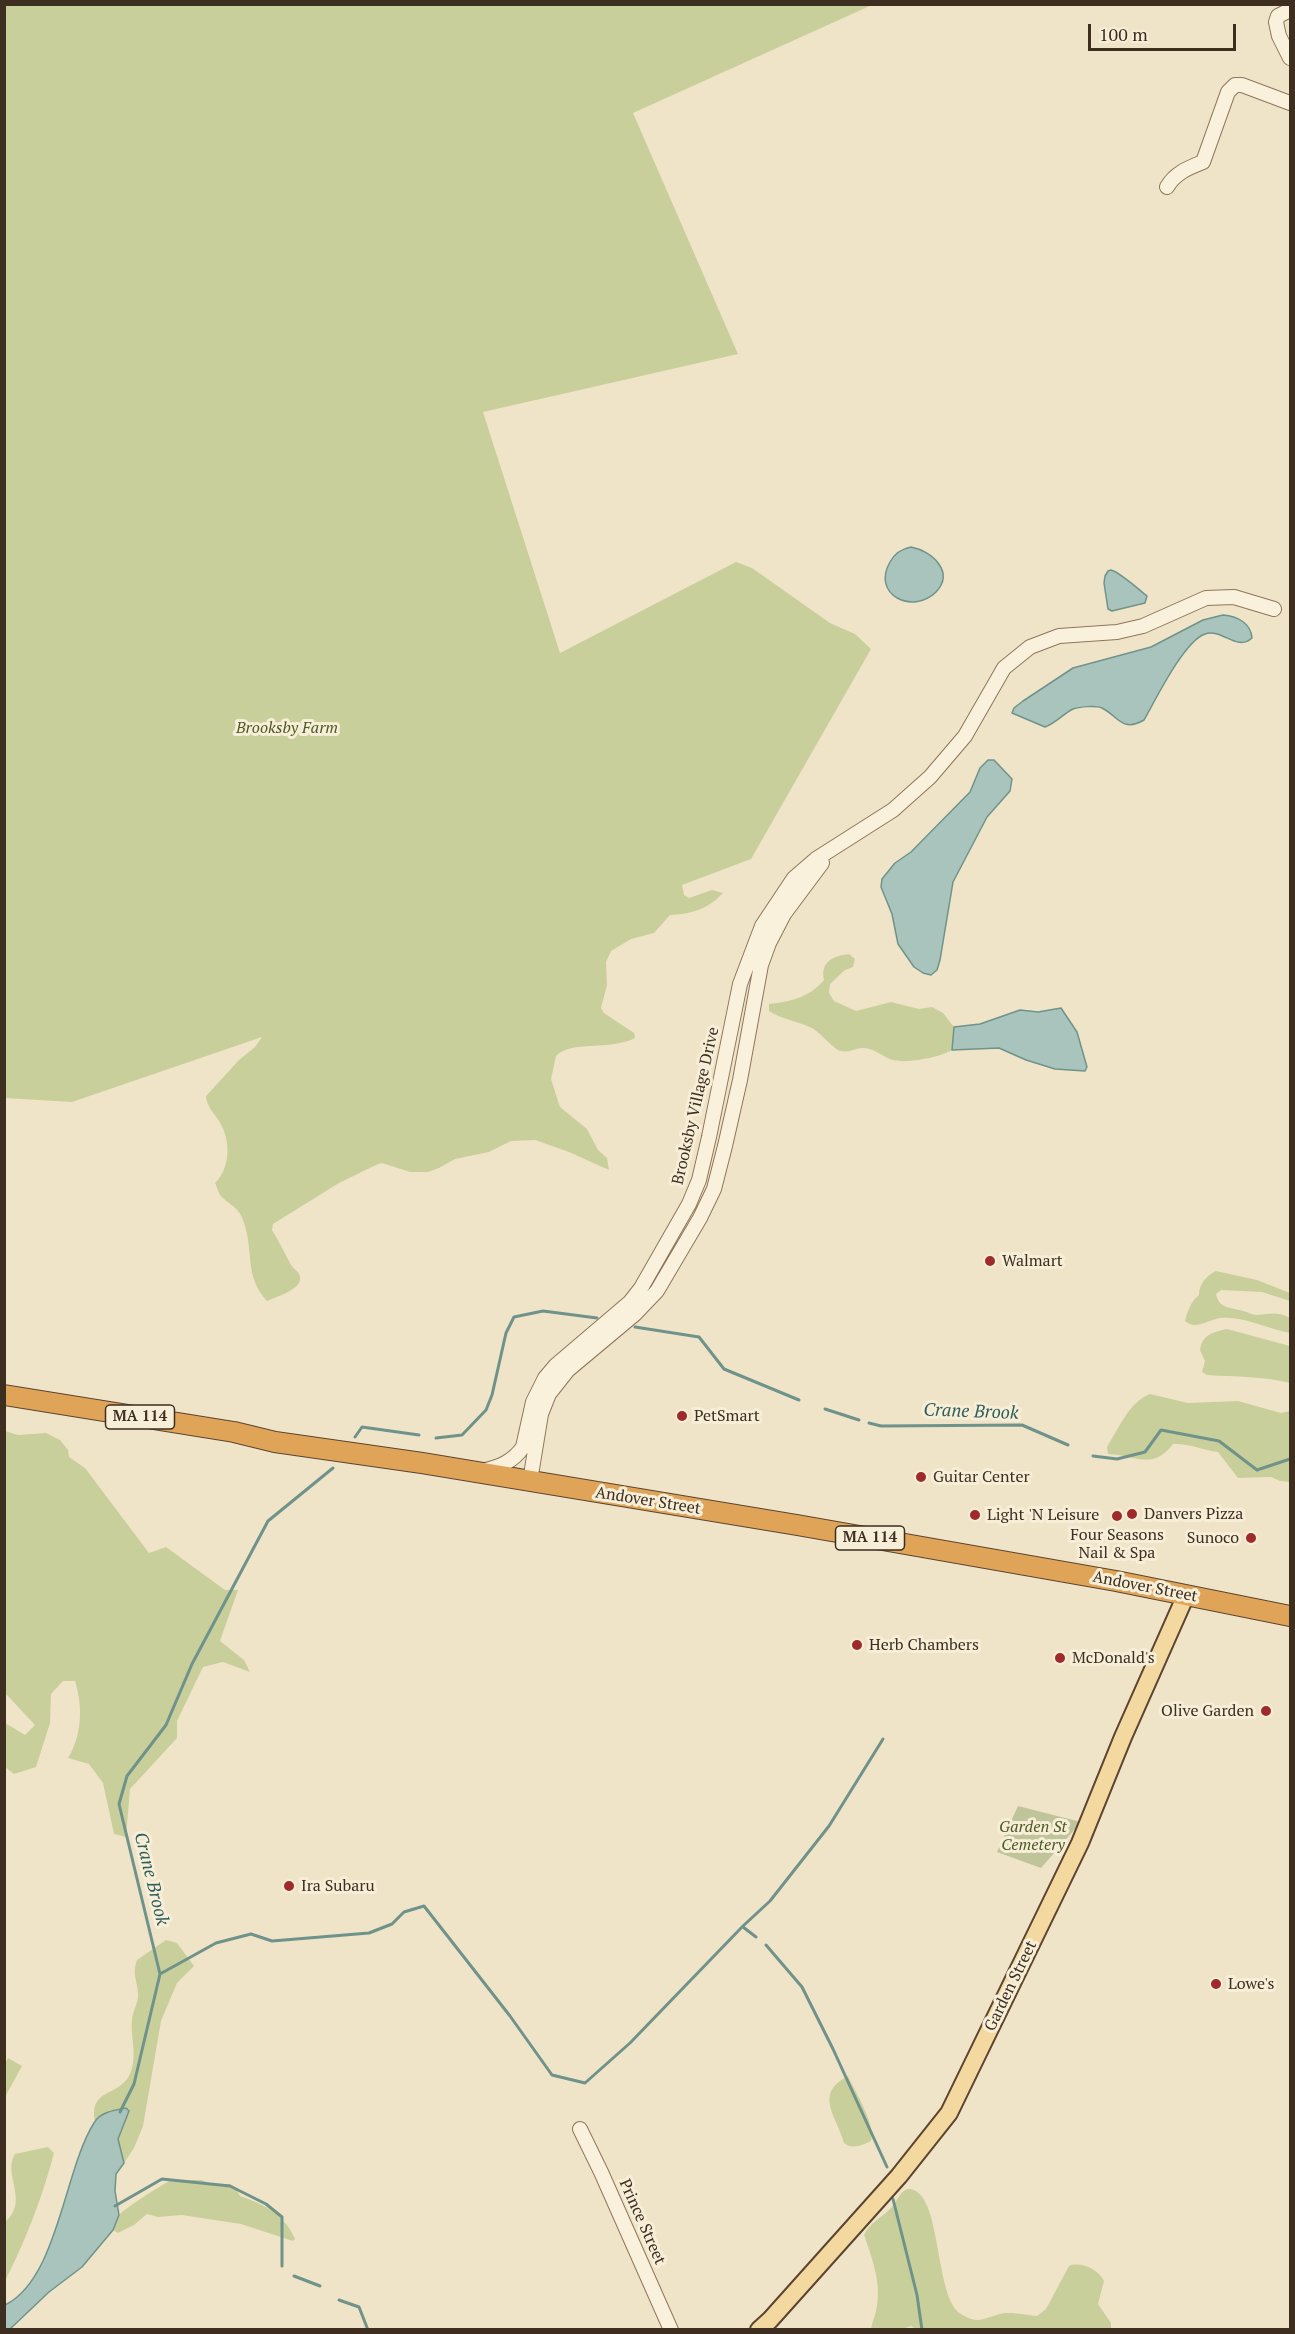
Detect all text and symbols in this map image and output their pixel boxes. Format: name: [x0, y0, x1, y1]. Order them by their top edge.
scale bar: [1091, 12, 1240, 50]
text: 100 m: [1099, 22, 1148, 46]
park label: Brooksby Farm: [236, 718, 338, 738]
street label: Brooksby Village Drive: [669, 1025, 723, 1187]
place label: Walmart: [1002, 1251, 1063, 1271]
marker: Walmart: [983, 1254, 997, 1268]
water label: Crane Brook: [923, 1400, 1019, 1424]
road number: MA 114: [106, 1405, 174, 1429]
place label: PetSmart: [694, 1406, 760, 1426]
marker: PetSmart: [675, 1409, 689, 1423]
place label: Guitar Center: [933, 1467, 1030, 1487]
marker: Guitar Center: [914, 1470, 928, 1484]
street label: Andover Street: [594, 1483, 702, 1519]
place label: Danvers Pizza: [1144, 1504, 1243, 1524]
place label: Light 'N Leisure: [987, 1505, 1099, 1525]
marker: Danvers Pizza: [1125, 1507, 1139, 1521]
marker: Light 'N Leisure: [968, 1508, 982, 1522]
marker: Four Seasons Nail & Spa: [1110, 1509, 1124, 1523]
place label: Four Seasons Nail & Spa: [1070, 1525, 1164, 1563]
road number: MA 114: [836, 1526, 904, 1550]
place label: Sunoco: [1187, 1528, 1239, 1548]
marker: Sunoco: [1244, 1531, 1258, 1545]
street label: Andover Street: [1091, 1567, 1199, 1607]
place label: Herb Chambers: [869, 1635, 979, 1655]
marker: Herb Chambers: [850, 1638, 864, 1652]
place label: McDonald's: [1072, 1648, 1155, 1668]
marker: McDonald's: [1053, 1651, 1067, 1665]
place label: Olive Garden: [1161, 1701, 1254, 1721]
marker: Olive Garden: [1259, 1704, 1273, 1718]
park label: Garden St Cemetery: [999, 1817, 1067, 1855]
water label: Crane Brook: [129, 1830, 173, 1928]
place label: Ira Subaru: [301, 1876, 375, 1896]
marker: Ira Subaru: [282, 1879, 296, 1893]
street label: Garden Street: [981, 1938, 1041, 2034]
place label: Lowe's: [1228, 1974, 1274, 1994]
marker: Lowe's: [1209, 1977, 1223, 1991]
street label: Prince Street: [615, 2176, 669, 2268]

